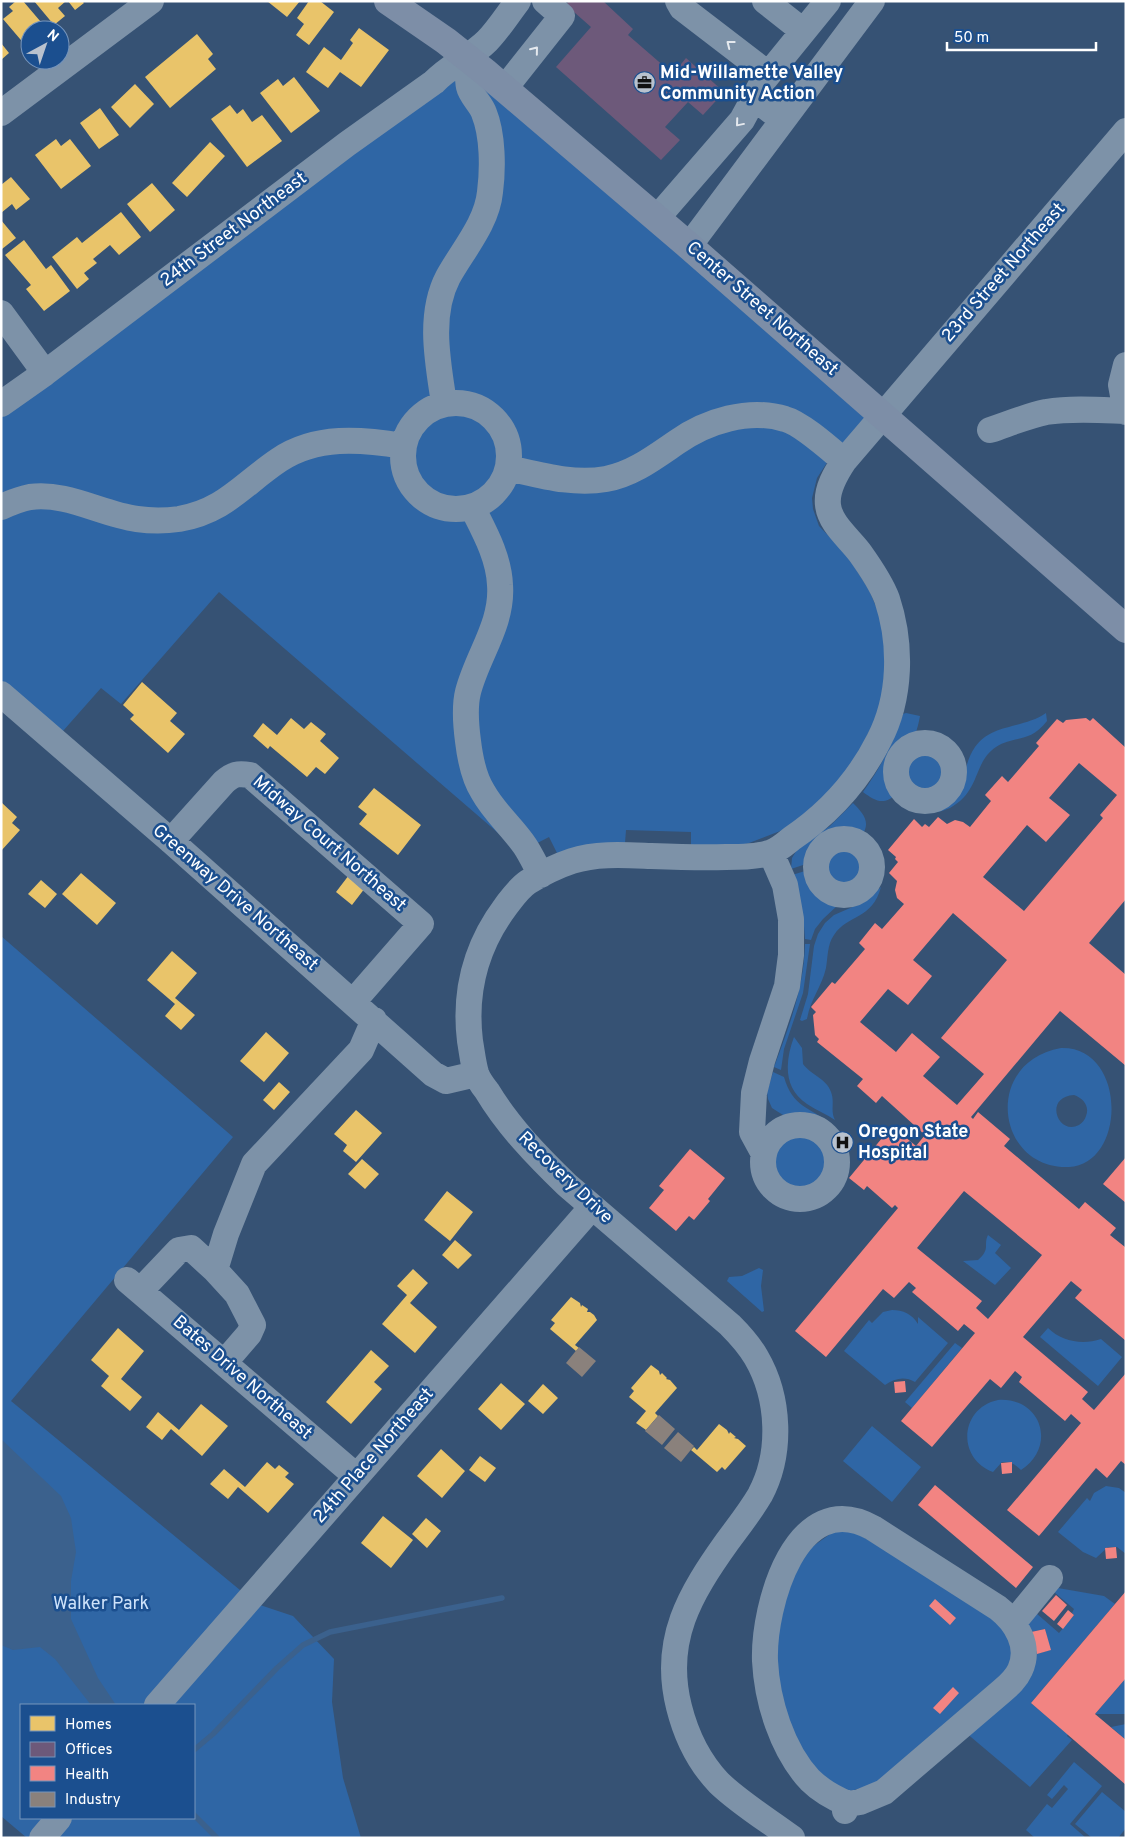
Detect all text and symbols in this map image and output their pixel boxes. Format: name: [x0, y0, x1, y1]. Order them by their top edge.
north arrow: [20, 20, 70, 70]
scale bar: [947, 20, 1096, 52]
text: N: [43, 26, 62, 46]
text: 50 m: [954, 29, 989, 48]
one-way arrow: [727, 42, 736, 50]
one-way arrow: [530, 47, 538, 56]
place label: Mid-Willamette Valley Community Action: [660, 62, 843, 106]
office icon: Mid-Willamette Valley Community Action: [632, 71, 656, 95]
one-way arrow: [736, 118, 745, 127]
street label: 24th Street Northeast: [156, 167, 312, 293]
street label: 23rd Street Northeast: [937, 198, 1071, 348]
street label: Center Street Northeast: [681, 237, 843, 381]
street label: Midway Court Northeast: [247, 771, 411, 917]
street label: Greenway Drive Northeast: [147, 820, 323, 976]
place label: Oregon State Hospital: [858, 1121, 968, 1165]
street label: Recovery Drive: [513, 1127, 617, 1229]
hospital icon: Oregon State Hospital: [830, 1130, 854, 1154]
street label: Bates Drive Northeast: [167, 1311, 317, 1445]
street label: 24th Place Northeast: [309, 1383, 439, 1529]
park label: Walker Park: [53, 1593, 149, 1616]
legend: [20, 1704, 195, 1819]
text: Homes: [65, 1716, 112, 1735]
text: Offices: [65, 1741, 112, 1760]
text: Health: [65, 1766, 109, 1785]
text: Industry: [65, 1791, 121, 1810]

